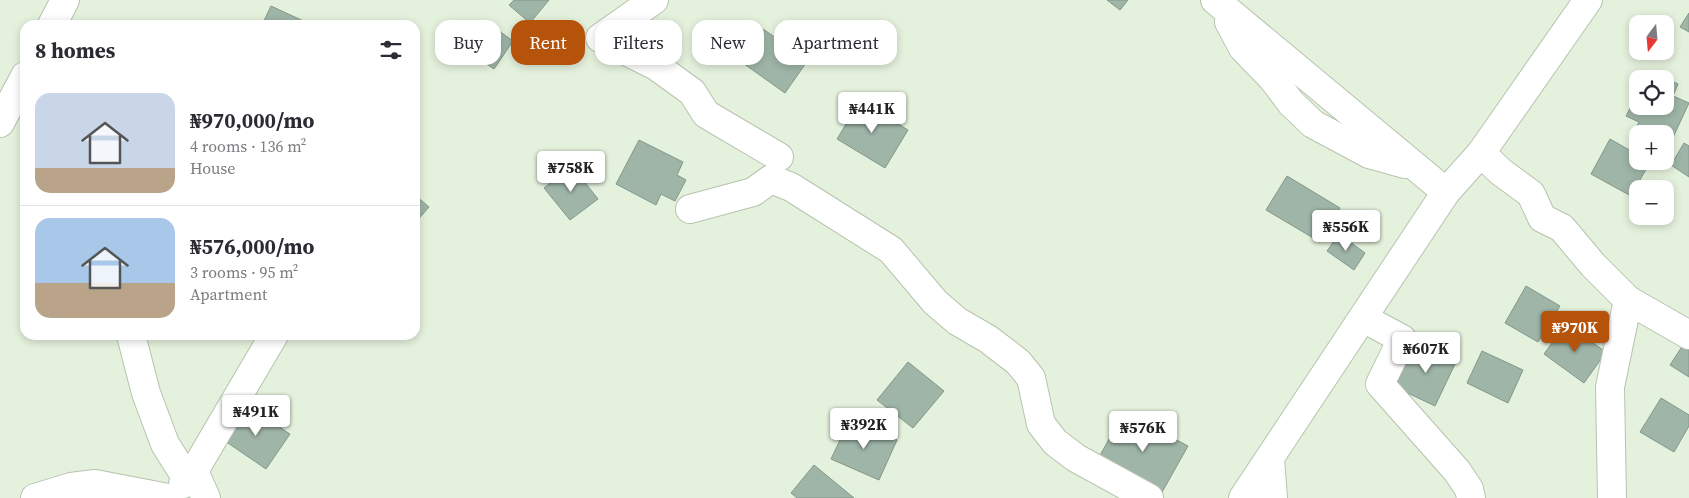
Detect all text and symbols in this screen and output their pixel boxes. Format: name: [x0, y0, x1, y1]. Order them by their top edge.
north arrow: [1629, 15, 1674, 60]
map controls: [1629, 15, 1674, 225]
chip: Buy: [435, 20, 501, 65]
chip: Rent: [511, 20, 585, 65]
chip: Filters: [595, 20, 682, 65]
chip: New: [692, 20, 764, 65]
chip: Apartment: [774, 20, 897, 65]
text: 8 homes: [35, 36, 115, 65]
icon: filters: [377, 36, 405, 64]
button: locate: [1629, 70, 1674, 115]
pin: ₦441K: [837, 92, 907, 134]
text: ₦441K: [849, 97, 895, 119]
text: ₦970,000/mo: [190, 106, 314, 135]
icon: home: [75, 113, 135, 173]
button: +: [1629, 125, 1674, 170]
text: 4 rooms · 136 m²: [190, 135, 306, 157]
pin: ₦758K: [536, 150, 606, 193]
text: ₦758K: [548, 156, 594, 178]
text: House: [190, 157, 235, 179]
button: −: [1629, 180, 1674, 225]
pin: ₦556K: [1311, 210, 1381, 252]
text: ₦556K: [1323, 215, 1369, 237]
text: ₦576,000/mo: [190, 232, 314, 261]
icon: home: [75, 238, 135, 298]
text: 3 rooms · 95 m²: [190, 261, 298, 283]
text: Apartment: [190, 283, 267, 305]
pin: ₦970K: [1540, 310, 1610, 353]
text: ₦970K: [1552, 316, 1598, 338]
pin: ₦607K: [1391, 332, 1461, 374]
text: ₦607K: [1403, 337, 1449, 359]
pin: ₦491K: [221, 394, 291, 437]
text: ₦491K: [233, 400, 279, 422]
pin: ₦392K: [829, 408, 899, 450]
pin: ₦576K: [1108, 410, 1178, 453]
text: ₦392K: [841, 413, 887, 435]
text: ₦576K: [1120, 416, 1166, 438]

